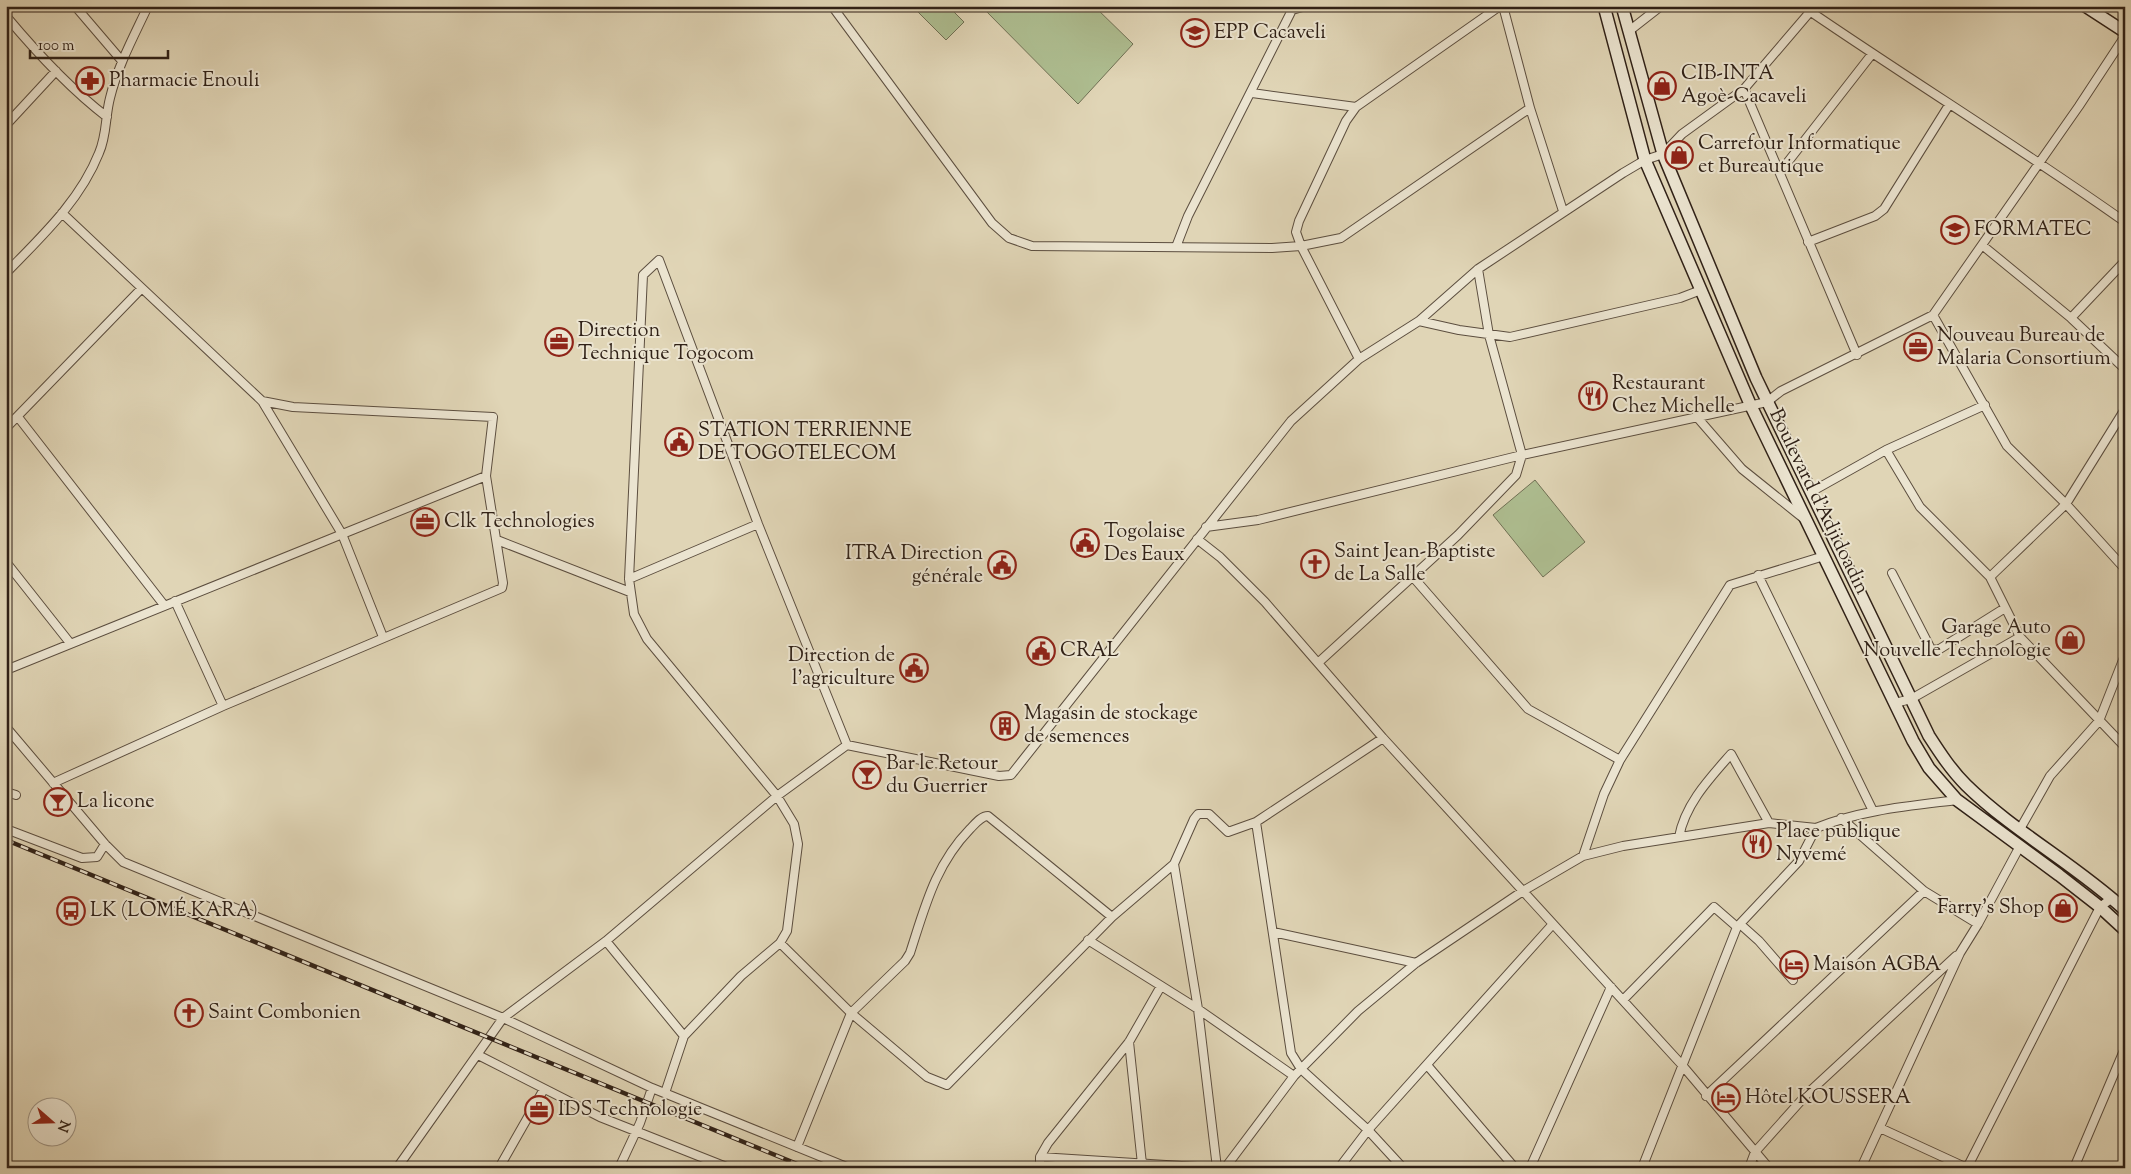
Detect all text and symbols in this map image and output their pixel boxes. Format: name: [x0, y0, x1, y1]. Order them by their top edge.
school or university icon: EPP Cacaveli: [1180, 18, 1210, 48]
place label: EPP Cacaveli: [1214, 19, 1326, 48]
scale bar: [30, 28, 168, 60]
text: 100 m: [38, 36, 75, 57]
place label: CIB-INTA Agoè-Cacaveli: [1681, 60, 1807, 112]
pharmacy icon: Pharmacie Enouli: [75, 66, 105, 96]
place label: Pharmacie Enouli: [109, 67, 260, 96]
shop icon: CIB-INTA Agoè-Cacaveli: [1647, 71, 1677, 101]
place label: Carrefour Informatique et Bureautique: [1698, 130, 1901, 182]
shop icon: Carrefour Informatique et Bureautique: [1664, 140, 1694, 170]
school or university icon: FORMATEC: [1940, 215, 1970, 245]
place label: FORMATEC: [1974, 216, 2092, 245]
place label: Direction Technique Togocom: [578, 317, 755, 369]
place label: Nouveau Bureau de Malaria Consortium: [1937, 322, 2111, 374]
office icon: Direction Technique Togocom: [544, 327, 574, 357]
office icon: Nouveau Bureau de Malaria Consortium: [1903, 332, 1933, 362]
place label: Restaurant Chez Michelle: [1612, 370, 1735, 422]
restaurant icon: Restaurant Chez Michelle: [1578, 381, 1608, 411]
street label: Boulevard d'Adjidoadin: [1760, 404, 1876, 600]
place label: STATION TERRIENNE DE TOGOTELECOM: [698, 417, 912, 469]
public building icon: STATION TERRIENNE DE TOGOTELECOM: [664, 427, 694, 457]
office icon: Clk Technologies: [410, 507, 440, 537]
place label: Clk Technologies: [444, 508, 595, 537]
place label: Togolaise Des Eaux: [1104, 518, 1185, 570]
public building icon: Togolaise Des Eaux: [1070, 528, 1100, 558]
place label: Saint Jean-Baptiste de La Salle: [1334, 538, 1495, 590]
place label: ITRA Direction générale: [845, 540, 983, 592]
church icon: Saint Jean-Baptiste de La Salle: [1300, 549, 1330, 579]
public building icon: ITRA Direction générale: [987, 550, 1017, 580]
place label: Garage Auto Nouvelle Technologie: [1863, 614, 2051, 666]
shop icon: Garage Auto Nouvelle Technologie: [2055, 625, 2085, 655]
public building icon: CRAL: [1026, 636, 1056, 666]
place label: CRAL: [1060, 637, 1119, 666]
place label: Direction de l'agriculture: [788, 642, 895, 694]
public building icon: Direction de l'agriculture: [899, 653, 929, 683]
place label: Magasin de stockage de semences: [1024, 700, 1198, 752]
building icon: Magasin de stockage de semences: [990, 711, 1020, 741]
place label: Bar le Retour du Guerrier: [886, 750, 999, 802]
bar icon: Bar le Retour du Guerrier: [852, 760, 882, 790]
bar icon: La licone: [43, 787, 73, 817]
place label: La licone: [77, 788, 155, 817]
place label: Place publique Nyvemé: [1776, 818, 1901, 870]
restaurant icon: Place publique Nyvemé: [1742, 829, 1772, 859]
shop icon: Farry's Shop: [2048, 893, 2078, 923]
place label: Farry's Shop: [1937, 894, 2044, 923]
bus stop icon: LK (LOMÉ KARA): [56, 896, 86, 926]
place label: LK (LOMÉ KARA): [90, 896, 258, 926]
hotel icon: Maison AGBA: [1779, 950, 1809, 980]
place label: Maison AGBA: [1813, 951, 1941, 980]
church icon: Saint Combonien: [174, 998, 204, 1028]
place label: Saint Combonien: [208, 999, 361, 1028]
hotel icon: Hôtel KOUSSERA: [1711, 1083, 1741, 1113]
place label: Hôtel KOUSSERA: [1745, 1084, 1911, 1113]
office icon: IDS Technologie: [524, 1095, 554, 1125]
north arrow: [28, 1096, 78, 1146]
place label: IDS Technologie: [558, 1096, 702, 1125]
text: N: [51, 1117, 74, 1134]

